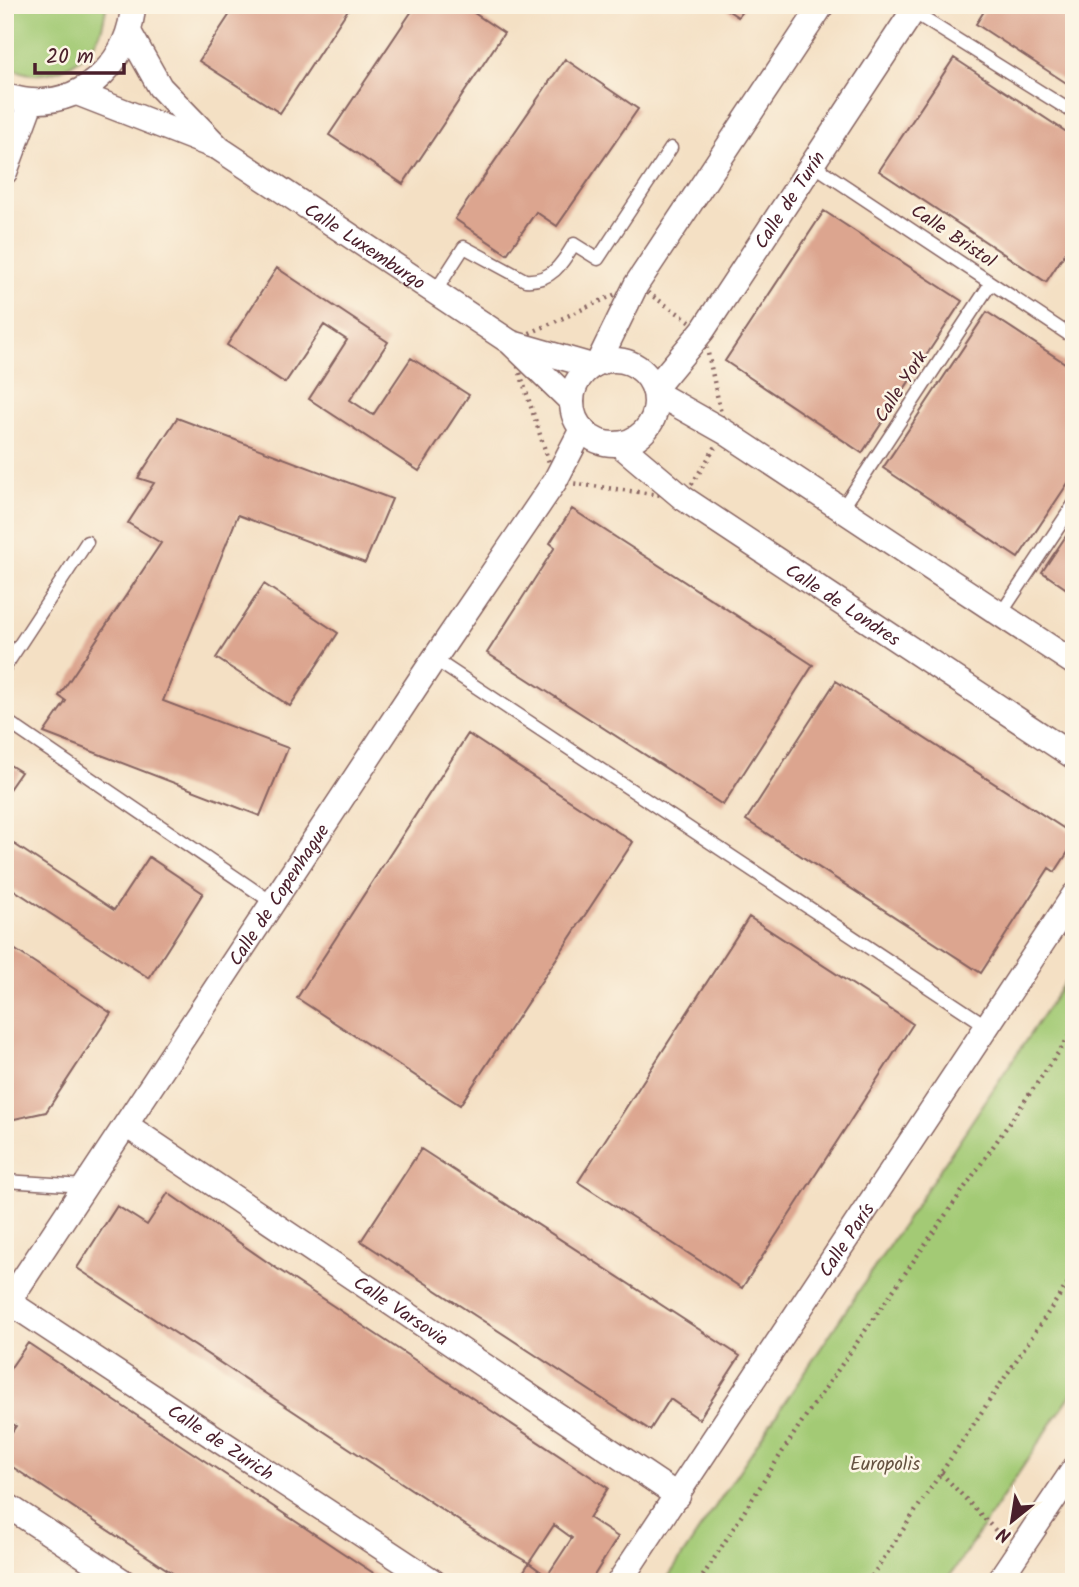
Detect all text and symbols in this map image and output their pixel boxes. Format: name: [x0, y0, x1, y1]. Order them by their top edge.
scale bar: [35, 32, 124, 76]
text: 20 m: [46, 41, 94, 74]
street label: Calle de Turín: [747, 146, 834, 255]
street label: Calle Luxemburgo: [298, 196, 431, 299]
street label: Calle Bristol: [904, 197, 1002, 277]
street label: Calle York: [867, 345, 936, 429]
street label: Calle de Londres: [778, 557, 906, 655]
street label: Calle de Copenhague: [222, 818, 338, 972]
street label: Calle París: [812, 1197, 883, 1284]
street label: Calle Varsovia: [347, 1269, 454, 1355]
street label: Calle de Zurich: [161, 1397, 279, 1489]
park label: Europolis: [850, 1450, 920, 1480]
north arrow: [978, 1486, 1048, 1556]
text: N: [992, 1518, 1017, 1550]

